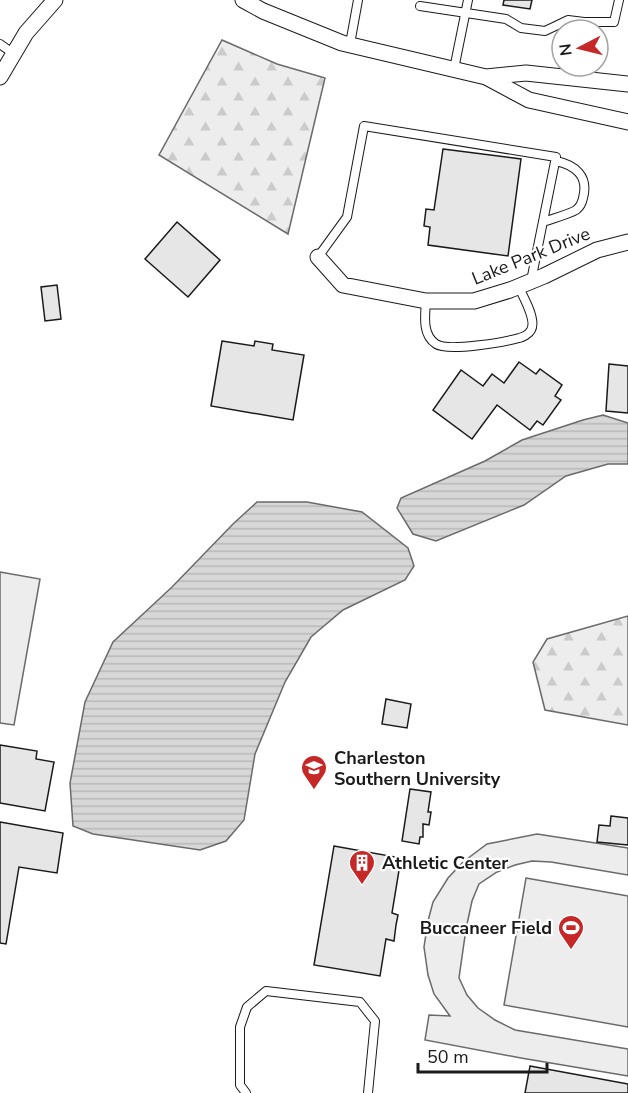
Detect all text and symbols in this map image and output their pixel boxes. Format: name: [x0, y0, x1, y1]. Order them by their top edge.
north arrow: [550, 18, 610, 78]
text: N: [554, 42, 578, 57]
street label: Lake Park Drive: [468, 221, 594, 291]
place label: Charleston Southern University: [334, 746, 501, 791]
school or university icon: Charleston Southern University: [299, 753, 329, 791]
building icon: Athletic Center: [347, 848, 377, 886]
place label: Athletic Center: [382, 851, 508, 875]
sports icon: Buccaneer Field: [556, 913, 586, 951]
place label: Buccaneer Field: [420, 916, 552, 940]
scale bar: [418, 1036, 547, 1074]
text: 50 m: [427, 1045, 469, 1069]

